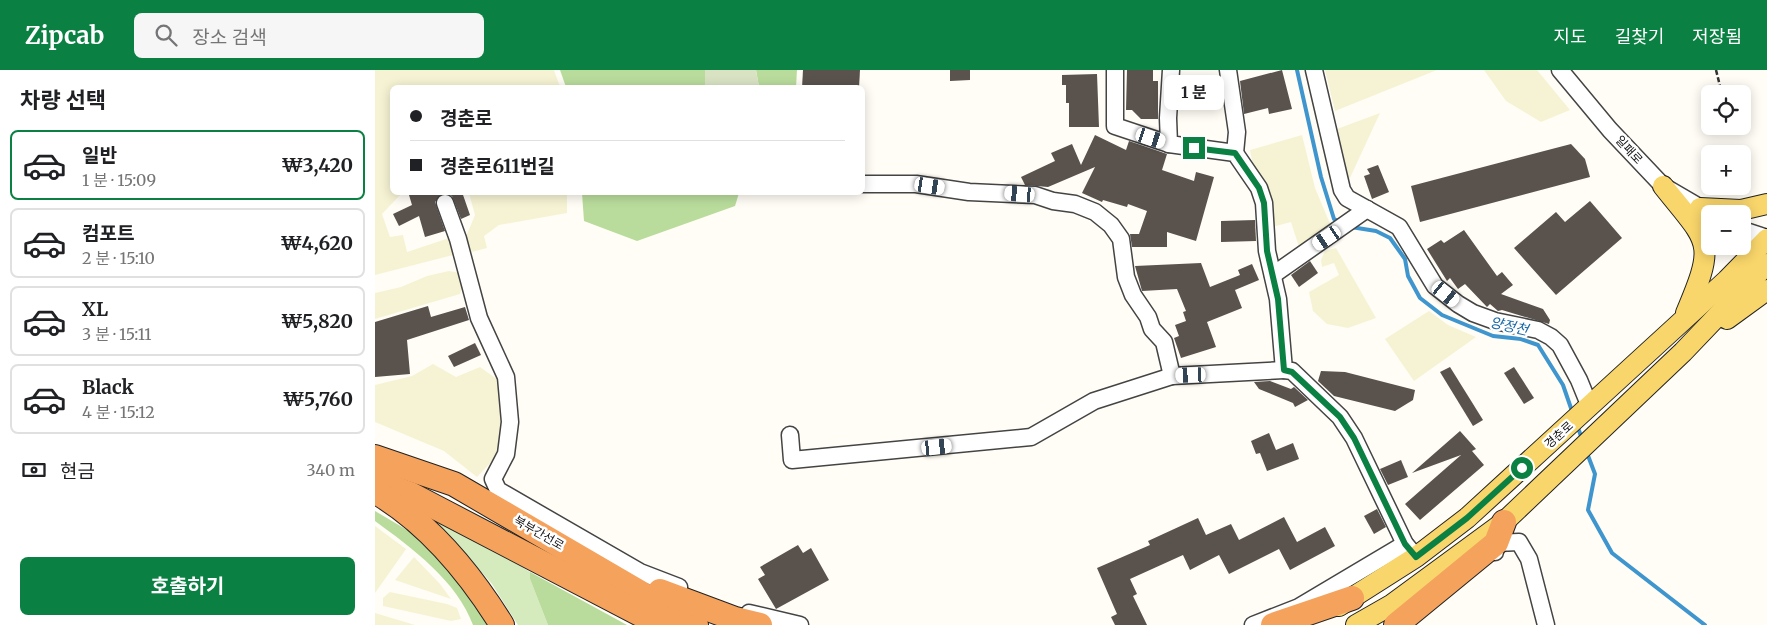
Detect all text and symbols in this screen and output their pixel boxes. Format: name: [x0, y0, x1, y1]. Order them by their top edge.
search box: [134, 13, 484, 58]
text: Zipcab: [25, 20, 104, 51]
icon: search: [152, 21, 180, 49]
text: 장소 검색: [192, 25, 267, 49]
text: 지도: [1554, 25, 1587, 48]
text: 길찾기: [1615, 25, 1664, 48]
text: 저장됨: [1692, 25, 1742, 48]
callout: 1 분: [1164, 75, 1224, 110]
text: 1 분: [1181, 82, 1207, 102]
map controls: [1701, 85, 1751, 255]
button: locate: [1701, 85, 1751, 135]
text: 차량 선택: [20, 86, 106, 114]
text: 경춘로: [440, 106, 492, 130]
car: [1134, 126, 1167, 150]
street label: 일패로: [1613, 132, 1646, 167]
route end: [1183, 137, 1205, 159]
icon: car: [22, 143, 67, 188]
text: 일반: [82, 143, 117, 167]
button: +: [1701, 145, 1751, 195]
text: ₩3,420: [282, 153, 353, 177]
text: 경춘로611번길: [440, 154, 555, 178]
text: 1 분 · 15:09: [82, 170, 156, 190]
car: [914, 176, 945, 196]
car: [1004, 185, 1035, 203]
button: −: [1701, 205, 1751, 255]
icon: car: [22, 221, 67, 266]
text: 컴포트: [82, 221, 134, 245]
car: [1310, 223, 1343, 253]
text: ₩4,620: [281, 231, 353, 255]
text: 2 분 · 15:10: [82, 248, 155, 268]
car: [1429, 279, 1462, 309]
text: XL: [82, 297, 108, 321]
icon: car: [22, 299, 67, 344]
text: ₩5,820: [281, 309, 353, 333]
water label: 양정천: [1488, 313, 1531, 339]
text: 3 분 · 15:11: [82, 324, 152, 344]
car: [1175, 367, 1206, 383]
text: Black: [82, 375, 134, 399]
icon: car: [22, 377, 67, 422]
text: ₩5,760: [283, 387, 353, 411]
text: 4 분 · 15:12: [82, 402, 155, 422]
street label: 경춘로: [1541, 418, 1576, 451]
car: [921, 438, 952, 456]
icon: cash: [20, 456, 48, 484]
route start: [1511, 457, 1533, 479]
text: 현금: [60, 459, 95, 483]
text: 340 m: [306, 460, 355, 480]
street label: 북부간선로: [512, 512, 567, 553]
button: 호출하기: [20, 557, 355, 615]

